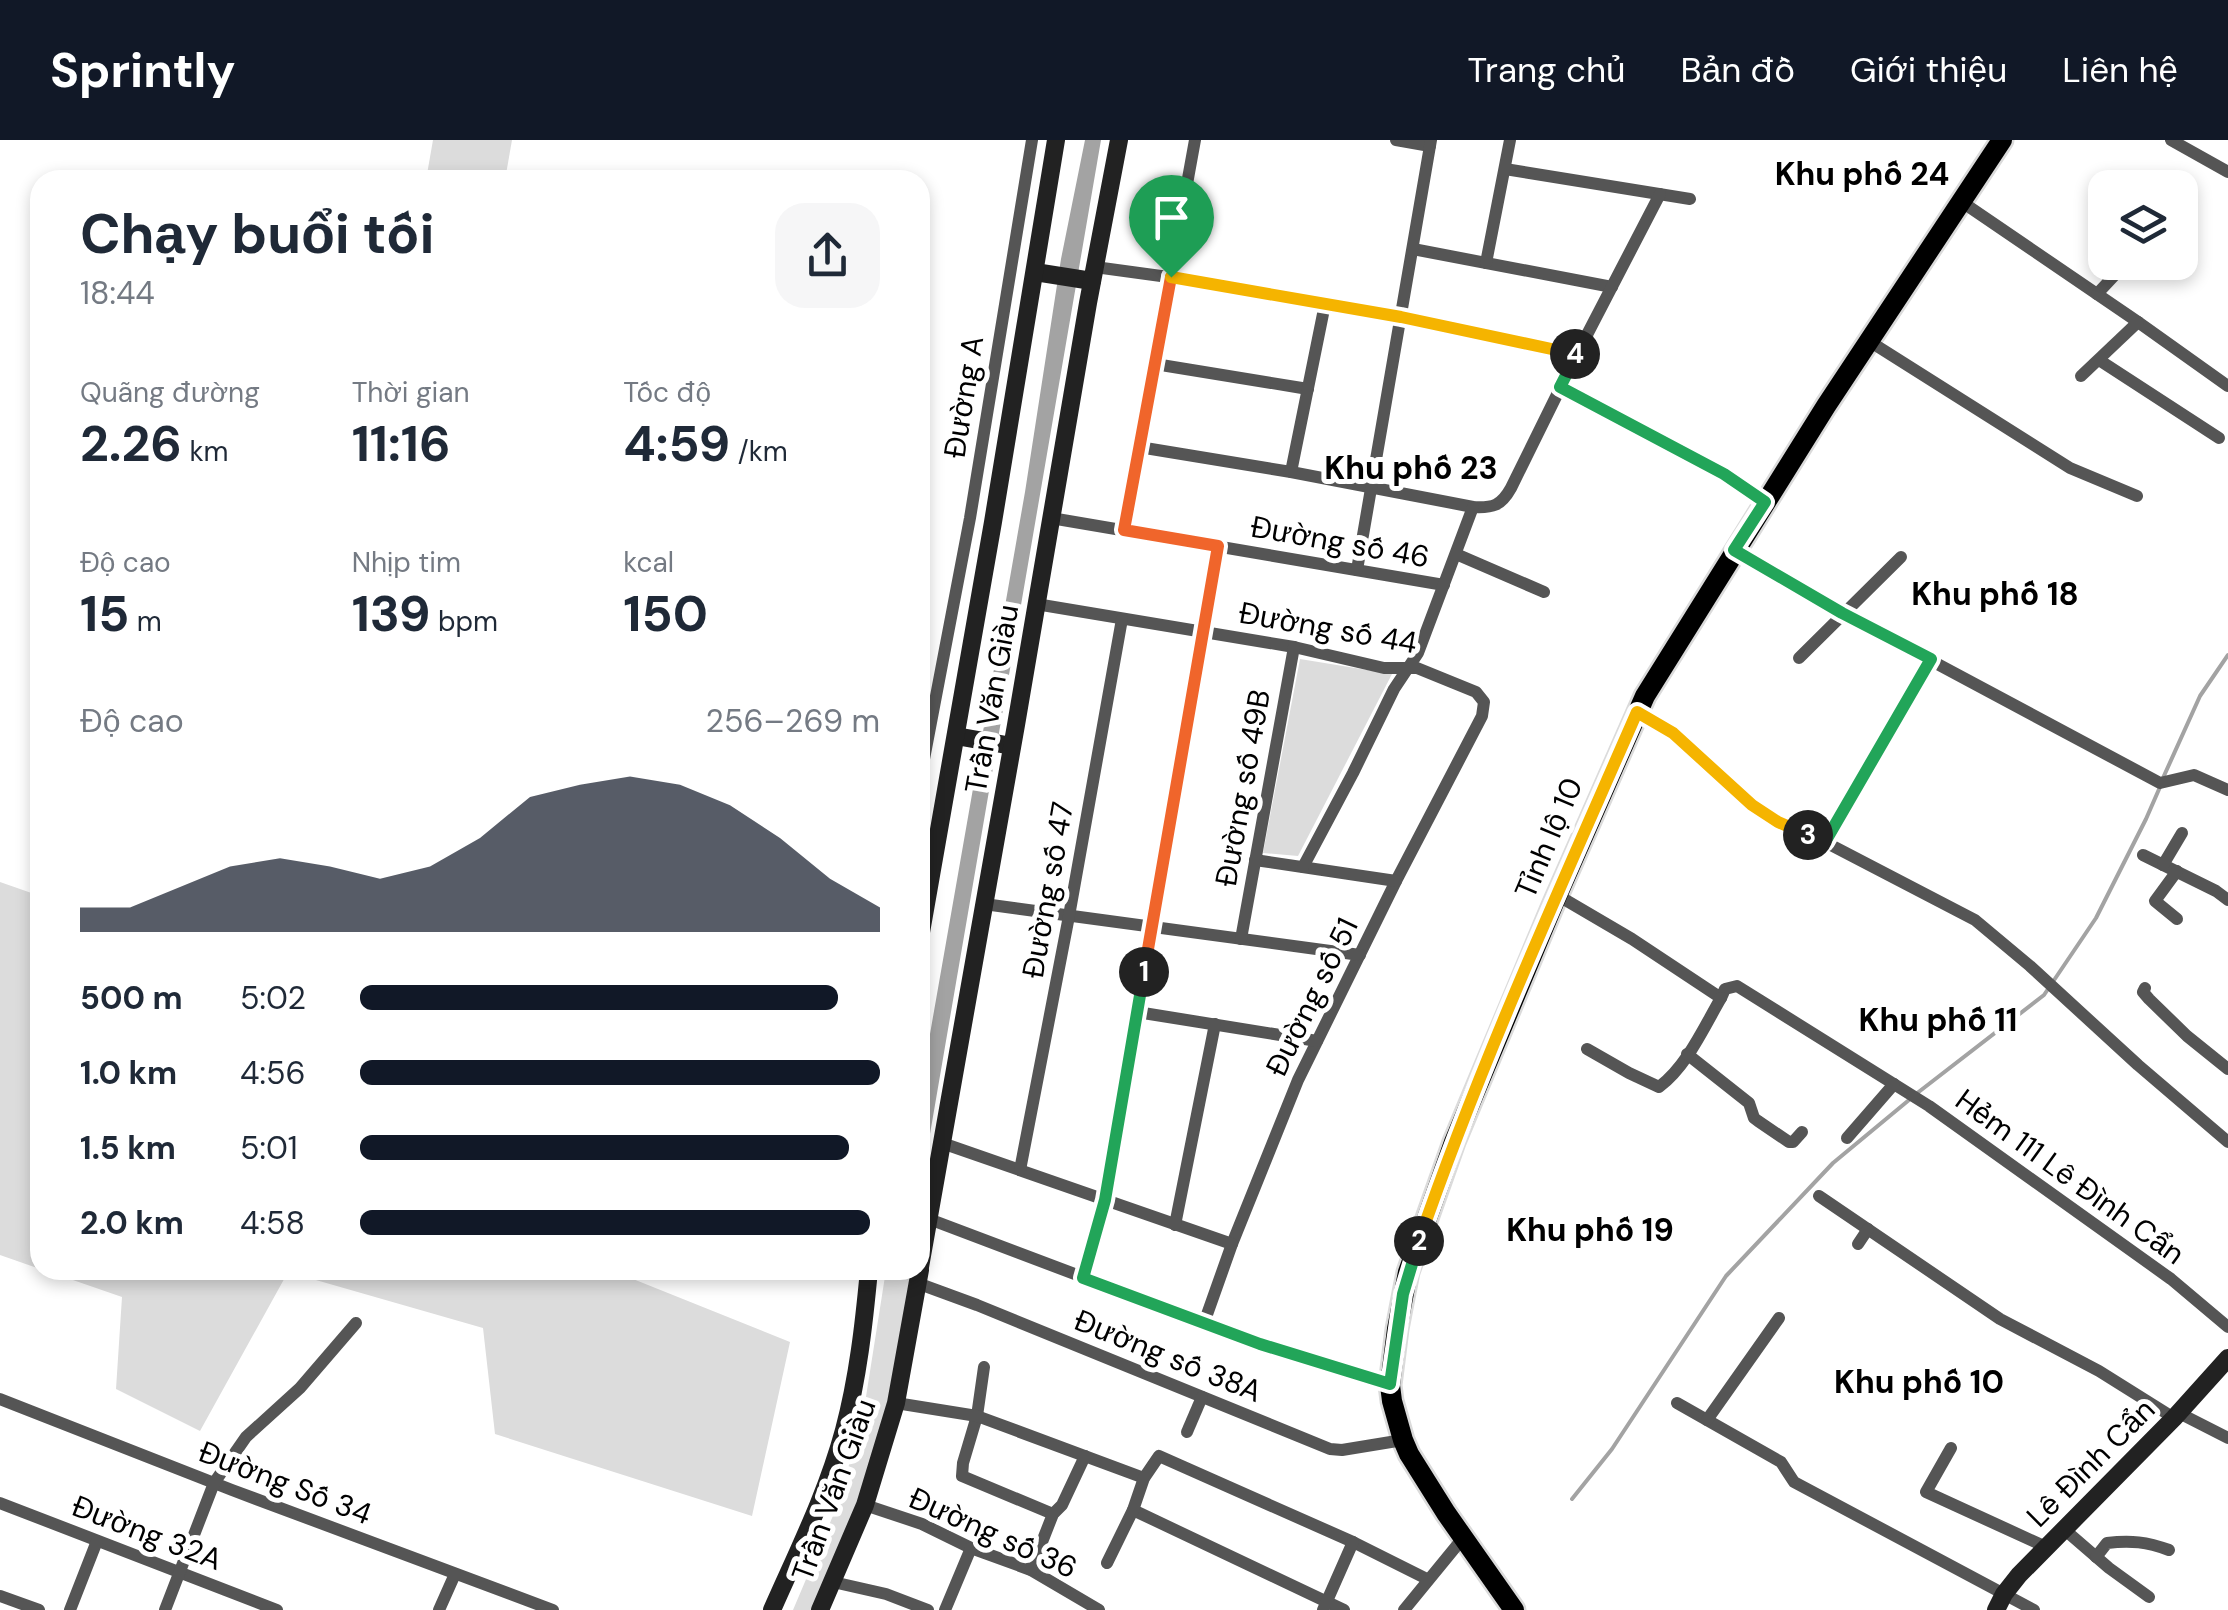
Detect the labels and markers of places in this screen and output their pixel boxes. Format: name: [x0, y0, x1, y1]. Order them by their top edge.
pin: [1129, 175, 1214, 278]
pin: 4: [1550, 329, 1600, 379]
pin: 3: [1783, 810, 1833, 860]
pin: 1: [1119, 947, 1169, 997]
pin: 2: [1394, 1216, 1444, 1266]

